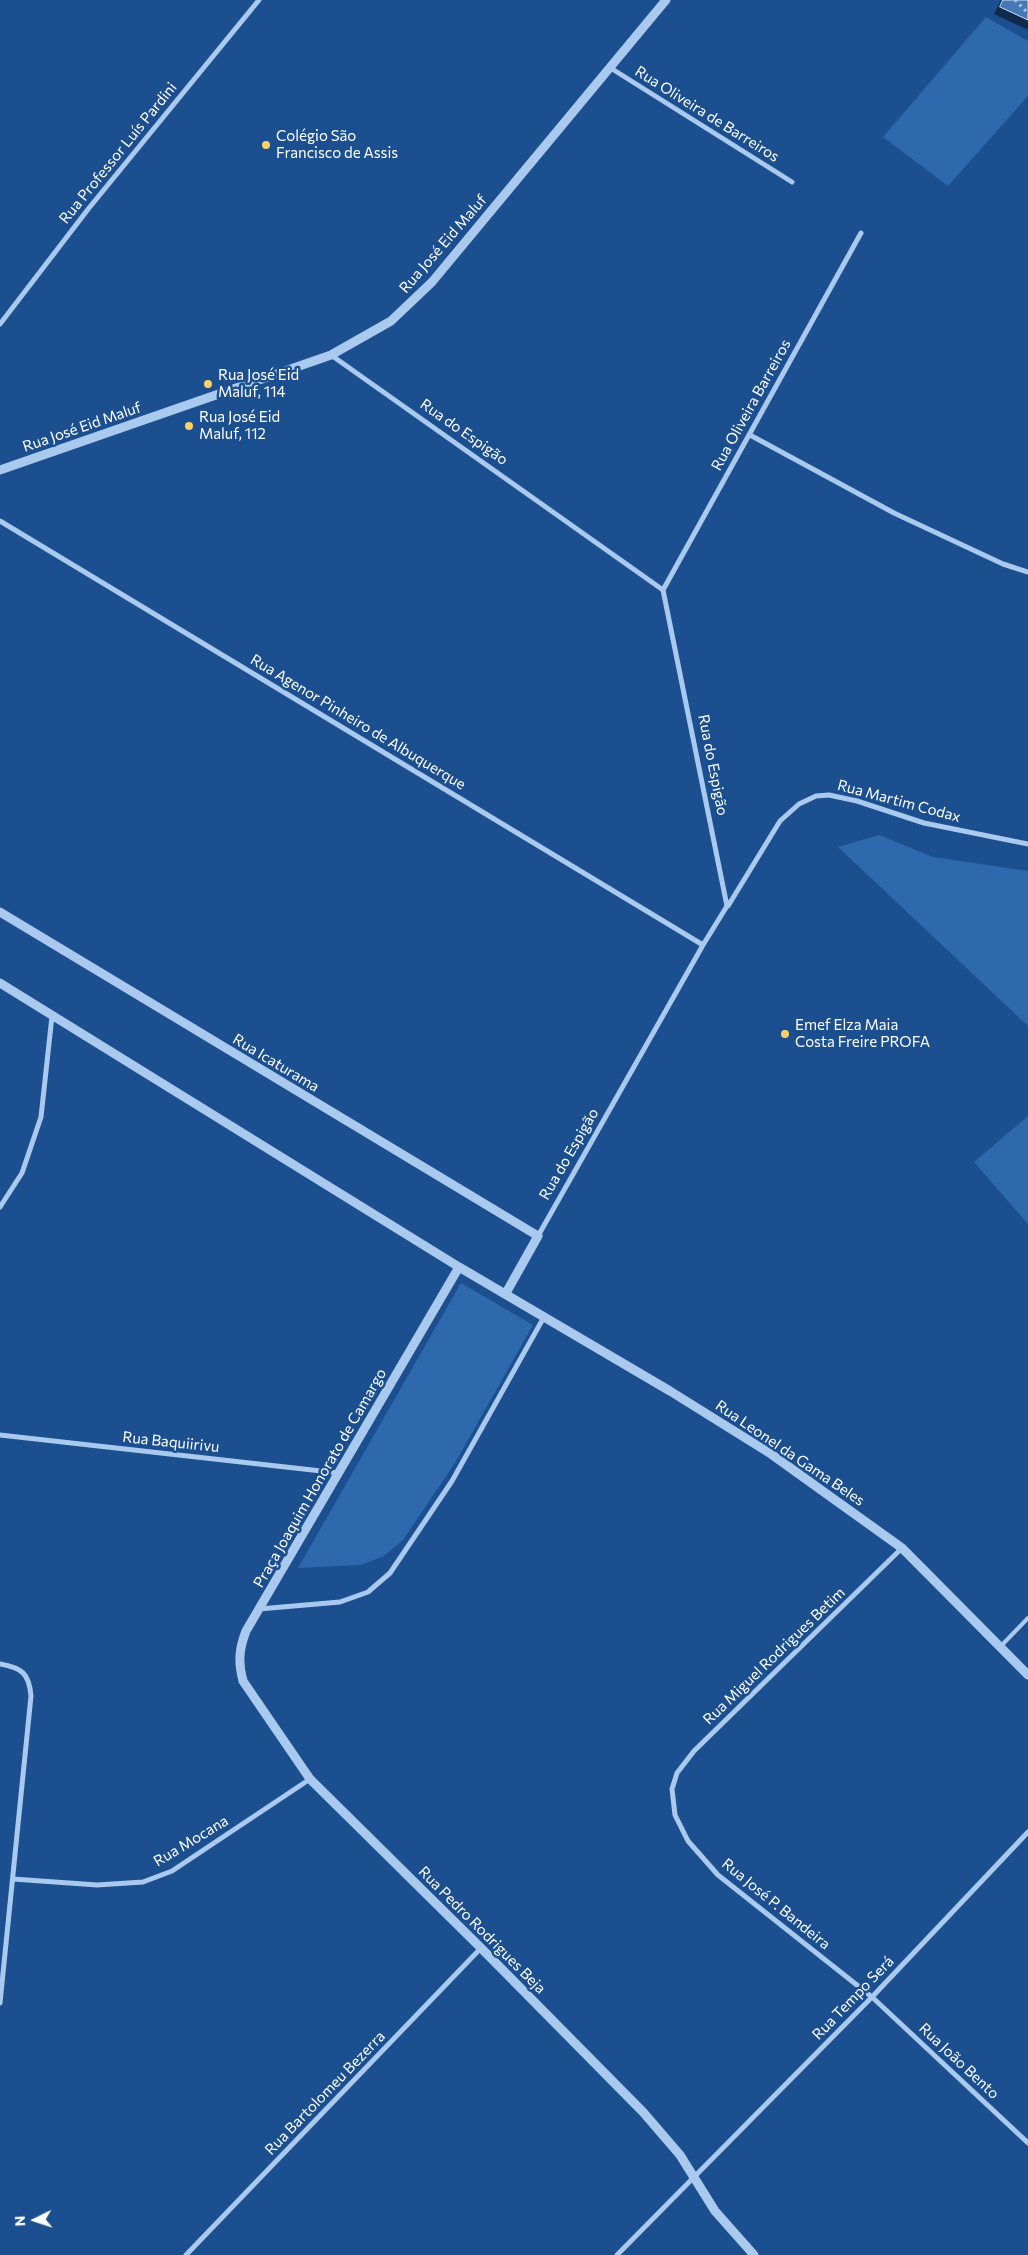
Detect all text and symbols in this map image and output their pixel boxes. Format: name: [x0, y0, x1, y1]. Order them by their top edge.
street label: Rua Oliveira de Barreiros: [632, 62, 782, 166]
street label: Rua Professor Luís Pardini: [55, 79, 181, 227]
place label: Colégio São Francisco de Assis: [276, 127, 398, 162]
marker: Colégio São Francisco de Assis: [260, 139, 272, 151]
street label: Rua José Eid Maluf: [395, 191, 491, 297]
street label: Rua Oliveira Barreiros: [707, 336, 795, 474]
place label: Rua José Eid Maluf, 114: [218, 366, 299, 401]
marker: Rua José Eid Maluf, 114: [202, 378, 214, 390]
street label: Rua do Espigão: [417, 395, 511, 469]
street label: Rua José Eid Maluf: [20, 398, 144, 456]
place label: Rua José Eid Maluf, 112: [199, 408, 280, 443]
marker: Rua José Eid Maluf, 112: [183, 420, 195, 432]
street label: Rua Agenor Pinheiro de Albuquerque: [247, 650, 469, 794]
street label: Rua do Espigão: [694, 713, 732, 817]
street label: Rua Martim Codax: [835, 776, 963, 826]
place label: Emef Elza Maia Costa Freire PROFA: [795, 1016, 930, 1051]
marker: Emef Elza Maia Costa Freire PROFA: [779, 1028, 791, 1040]
street label: Rua Icaturama: [230, 1030, 322, 1096]
street label: Rua do Espigão: [536, 1105, 602, 1203]
street label: Praça Joaquim Honorato de Camargo: [250, 1365, 390, 1591]
street label: Rua Leonel da Gama Beles: [712, 1396, 868, 1510]
street label: Rua Baquiirivu: [122, 1428, 220, 1456]
street label: Rua Miguel Rodrigues Betim: [699, 1583, 849, 1729]
street label: Rua Mocana: [150, 1812, 232, 1870]
street label: Rua José P. Bandeira: [718, 1855, 834, 1953]
street label: Rua Pedro Rodrigues Beja: [415, 1863, 549, 1997]
street label: Rua Tempo Será: [808, 1952, 898, 2044]
street label: Rua João Bento: [915, 2019, 1003, 2103]
street label: Rua Bartolomeu Bezerra: [261, 2027, 389, 2159]
north arrow: [10, 2195, 60, 2245]
text: N: [11, 2215, 28, 2227]

